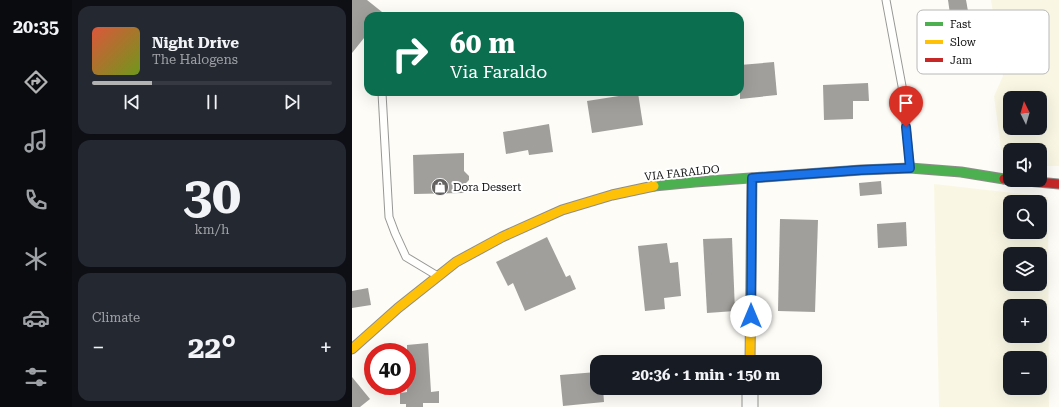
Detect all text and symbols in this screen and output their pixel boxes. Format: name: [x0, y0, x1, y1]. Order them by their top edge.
legend: [917, 10, 1049, 74]
text: 20:35: [13, 16, 59, 37]
text: Fast: [950, 18, 971, 31]
text: 60 m: [450, 27, 515, 60]
icon: right: [384, 28, 436, 80]
text: Night Drive: [152, 34, 239, 52]
text: Slow: [950, 36, 977, 49]
text: The Halogens: [152, 52, 238, 67]
text: Jam: [950, 54, 972, 67]
text: Via Faraldo: [450, 61, 547, 82]
icon: directions: [22, 68, 50, 96]
pin: [889, 86, 923, 127]
icon: previous: [121, 91, 143, 113]
icon: pause: [201, 91, 223, 113]
icon: next: [281, 91, 303, 113]
north arrow: [1003, 91, 1047, 135]
map controls: [1003, 91, 1047, 395]
icon: arrive: [895, 92, 917, 114]
icon: music: [22, 127, 50, 155]
button: sound: [1003, 143, 1047, 187]
street label: VIA FARALDO: [644, 163, 721, 183]
text: 30: [183, 165, 241, 226]
shop icon: Dora Dessert: [430, 177, 450, 197]
place label: Dora Dessert: [453, 181, 521, 194]
icon: phone: [22, 186, 50, 214]
button: search: [1003, 195, 1047, 239]
text: km/h: [195, 222, 229, 237]
icon: climate: [22, 245, 50, 273]
button: layers: [1003, 247, 1047, 291]
position arrow: [730, 295, 772, 337]
button: +: [1003, 299, 1047, 343]
icon: car: [22, 304, 50, 332]
text: Climate: [92, 310, 140, 325]
text: 22°: [188, 330, 236, 365]
text: −: [92, 335, 104, 360]
text: +: [320, 335, 332, 360]
speed limit sign: 40: [364, 343, 416, 395]
button: −: [1003, 351, 1047, 395]
icon: filters: [22, 363, 50, 391]
text: 20:36 · 1 min · 150 m: [632, 366, 780, 384]

